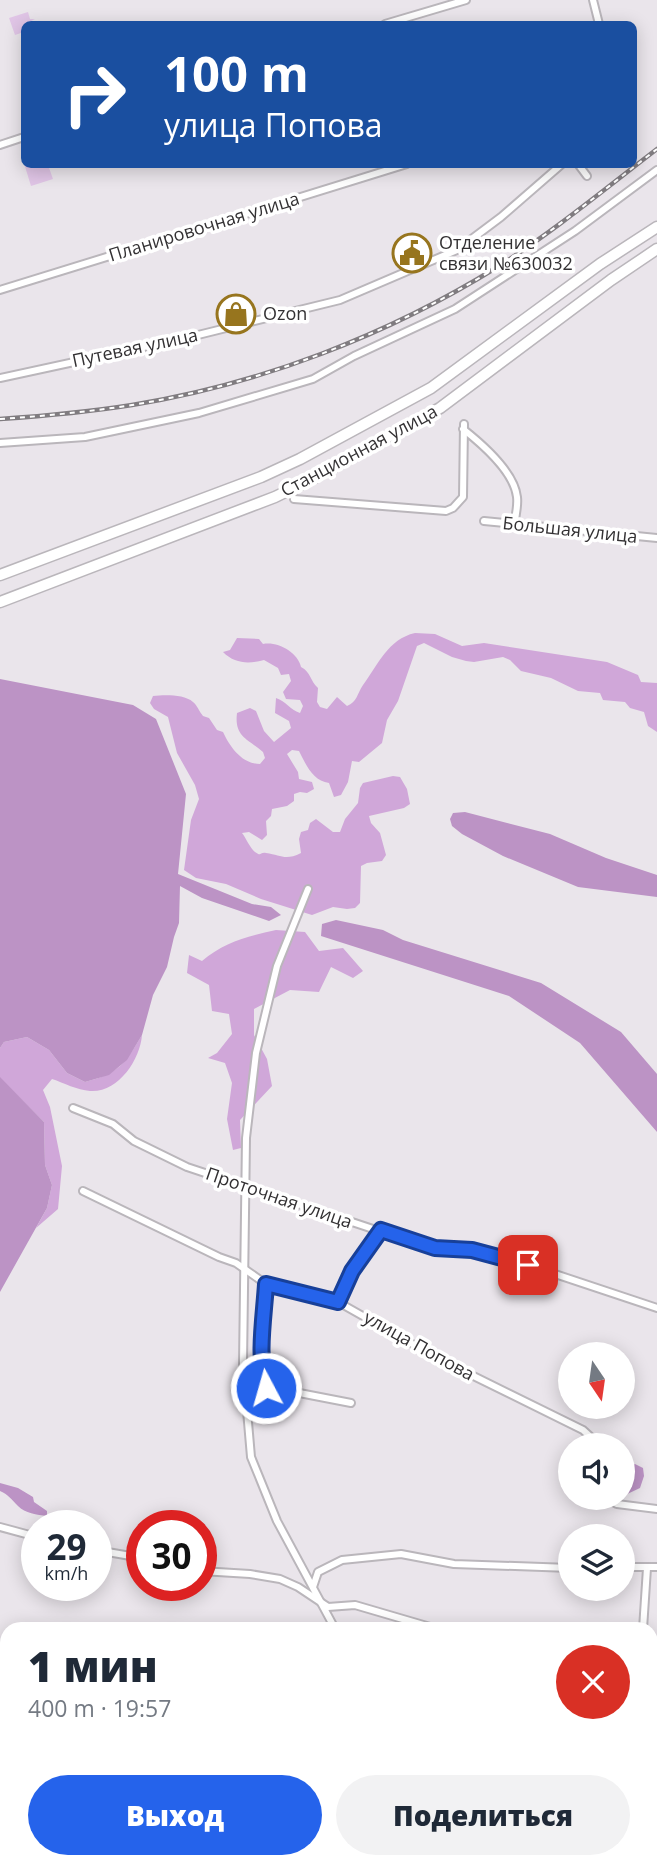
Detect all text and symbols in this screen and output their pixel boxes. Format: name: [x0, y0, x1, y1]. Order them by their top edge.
text: 100 m: [164, 40, 309, 106]
icon: right: [49, 49, 140, 140]
text: улица Попова: [164, 103, 383, 146]
street label: Планировочная улица: [105, 186, 302, 267]
place label: Отделение связи №630032: [439, 230, 573, 275]
public building icon: Отделение связи №630032: [391, 232, 433, 274]
shop icon: Ozon: [215, 293, 257, 335]
place label: Ozon: [263, 301, 307, 325]
street label: Путевая улица: [70, 322, 200, 372]
street label: Станционная улица: [276, 399, 441, 502]
street label: Большая улица: [501, 510, 639, 548]
street label: Проточная улица: [203, 1161, 356, 1233]
pin: [498, 1235, 558, 1295]
icon: arrive: [509, 1246, 547, 1284]
street label: улица Попова: [360, 1305, 479, 1385]
north arrow: [558, 1342, 635, 1419]
map controls: [558, 1342, 635, 1601]
position arrow: [229, 1351, 303, 1425]
button: sound: [558, 1433, 635, 1510]
speed limit sign: 30: [126, 1510, 217, 1601]
text: 29: [46, 1523, 87, 1570]
button: layers: [558, 1524, 635, 1601]
text: km/h: [45, 1561, 88, 1585]
text: 1 мин: [28, 1637, 158, 1694]
button: close: [556, 1645, 630, 1719]
text: 400 m · 19:57: [28, 1692, 171, 1724]
button: Выход: [28, 1775, 322, 1855]
button: Поделиться: [336, 1775, 630, 1855]

